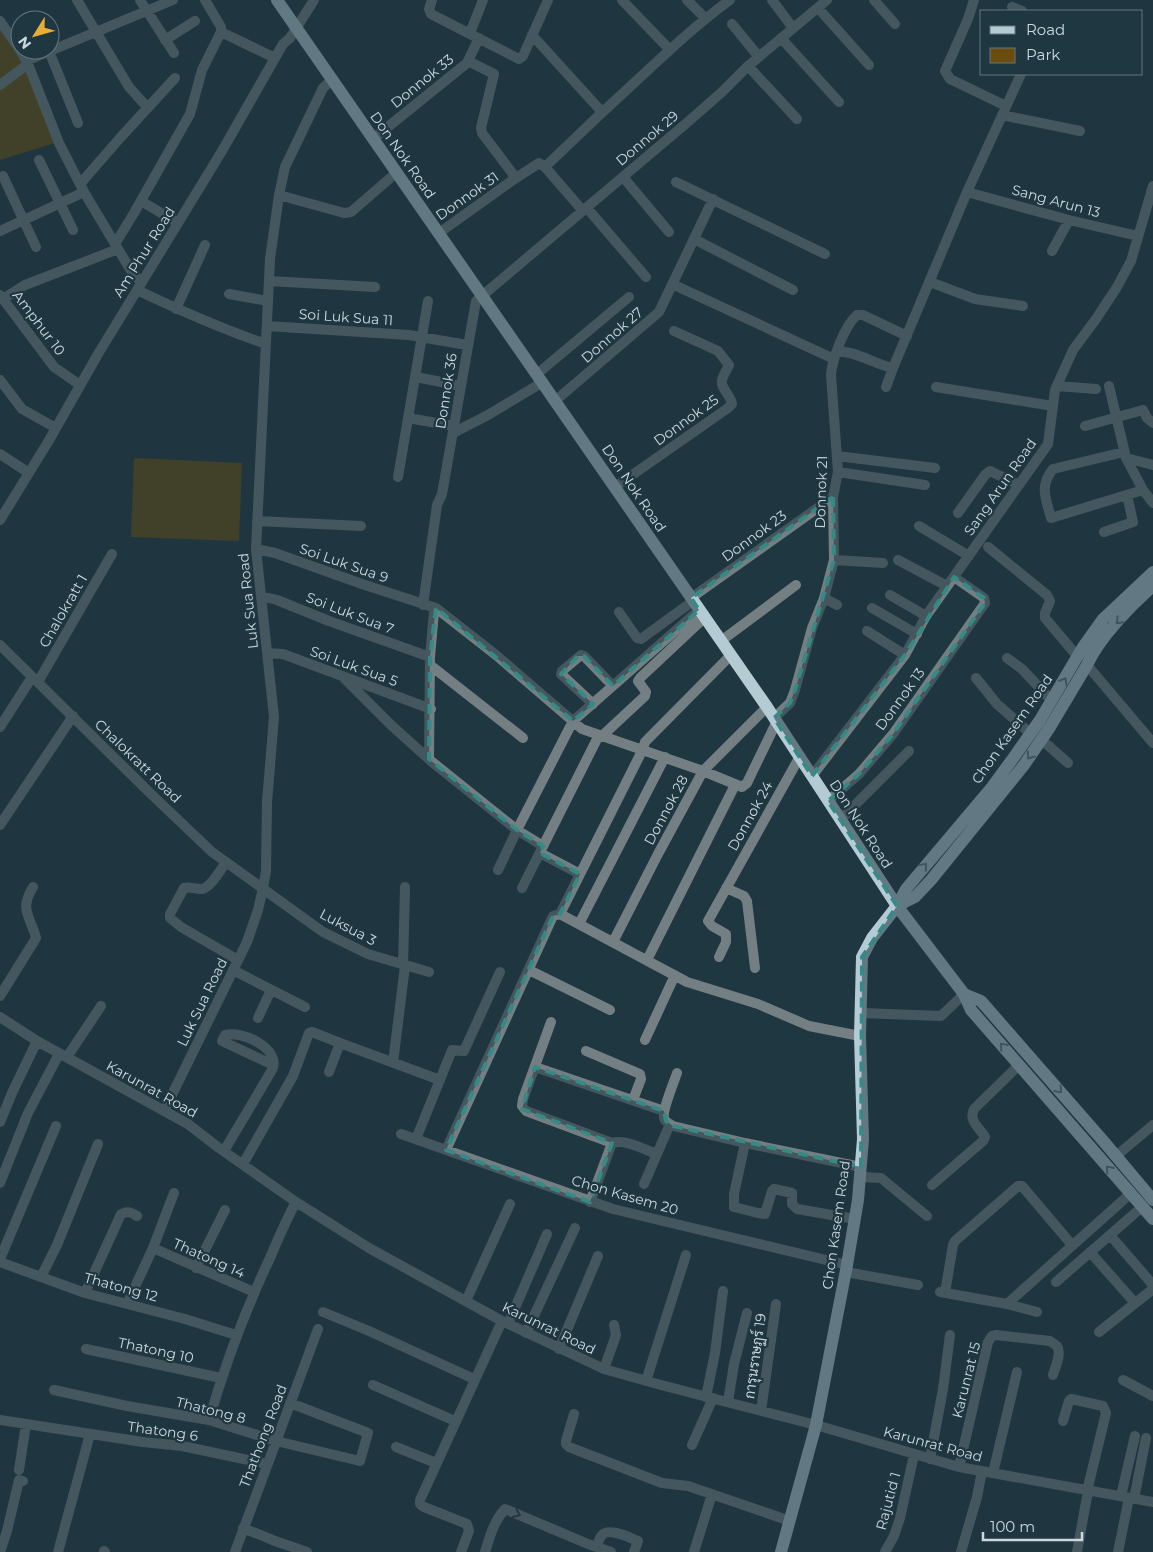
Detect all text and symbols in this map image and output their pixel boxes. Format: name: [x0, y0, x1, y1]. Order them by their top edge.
north arrow: [10, 10, 60, 60]
legend: [980, 10, 1143, 75]
text: Road: [1026, 20, 1065, 39]
text: N: [14, 33, 35, 53]
text: Park: [1026, 45, 1060, 64]
street label: Donnok 33: [387, 50, 457, 112]
street label: Donnok 29: [612, 106, 682, 170]
street label: Don Nok Road: [366, 108, 440, 202]
street label: Donnok 31: [432, 168, 502, 224]
street label: Sang Arun 13: [1010, 181, 1102, 221]
street label: Am Phur Road: [109, 203, 179, 301]
street label: Amphur 10: [9, 287, 69, 359]
street label: Donnok 27: [577, 303, 647, 367]
street label: Soi Luk Sua 11: [298, 305, 394, 329]
street label: Donnok 36: [431, 351, 461, 430]
street label: Donnok 25: [650, 390, 722, 450]
street label: Sang Arun Road: [960, 435, 1040, 539]
street label: Don Nok Road: [598, 441, 670, 535]
street label: Donnok 21: [811, 455, 831, 529]
street label: Donnok 23: [718, 506, 790, 566]
street label: Soi Luk Sua 9: [297, 539, 391, 587]
street label: Luk Sua Road: [234, 552, 262, 650]
street label: Chalokratt 1: [35, 571, 91, 651]
street label: Soi Luk Sua 7: [304, 588, 396, 638]
one-way arrow: [1116, 615, 1125, 624]
street label: Soi Luk Sua 5: [308, 642, 401, 690]
street label: Donnok 13: [871, 664, 929, 734]
street label: Chon Kasem Road: [967, 671, 1057, 787]
one-way arrow: [1058, 677, 1068, 686]
street label: Chalokratt Road: [91, 715, 185, 807]
one-way arrow: [1027, 750, 1036, 760]
street label: Donnok 28: [640, 772, 692, 848]
street label: Don Nok Road: [826, 776, 896, 872]
street label: Donnok 24: [723, 777, 777, 854]
one-way arrow: [919, 863, 928, 872]
street label: Luksua 3: [317, 905, 380, 949]
street label: Luk Sua Road: [173, 955, 231, 1049]
one-way arrow: [1000, 1043, 1009, 1052]
street label: Karunrat Road: [103, 1056, 201, 1122]
one-way arrow: [1053, 1085, 1062, 1094]
street label: Chon Kasem Road: [818, 1160, 854, 1290]
one-way arrow: [1106, 1166, 1115, 1175]
street label: Chon Kasem 20: [569, 1171, 681, 1219]
street label: Thatong 14: [170, 1234, 249, 1282]
street label: Thatong 12: [82, 1269, 160, 1305]
street label: Karunrat Road: [499, 1298, 599, 1358]
street label: การุนราษฏร์ 19: [740, 1312, 771, 1400]
street label: Thatong 10: [116, 1333, 196, 1367]
street label: Karunrat 15: [948, 1340, 984, 1420]
street label: Thathong Road: [235, 1382, 291, 1490]
street label: Thatong 8: [174, 1393, 248, 1427]
street label: Thatong 6: [126, 1417, 200, 1445]
street label: Karunrat Road: [882, 1422, 984, 1466]
street label: Rajutid 1: [872, 1470, 904, 1532]
one-way arrow: [512, 1508, 521, 1518]
scale bar: [983, 1510, 1082, 1542]
text: 100 m: [990, 1517, 1035, 1536]

